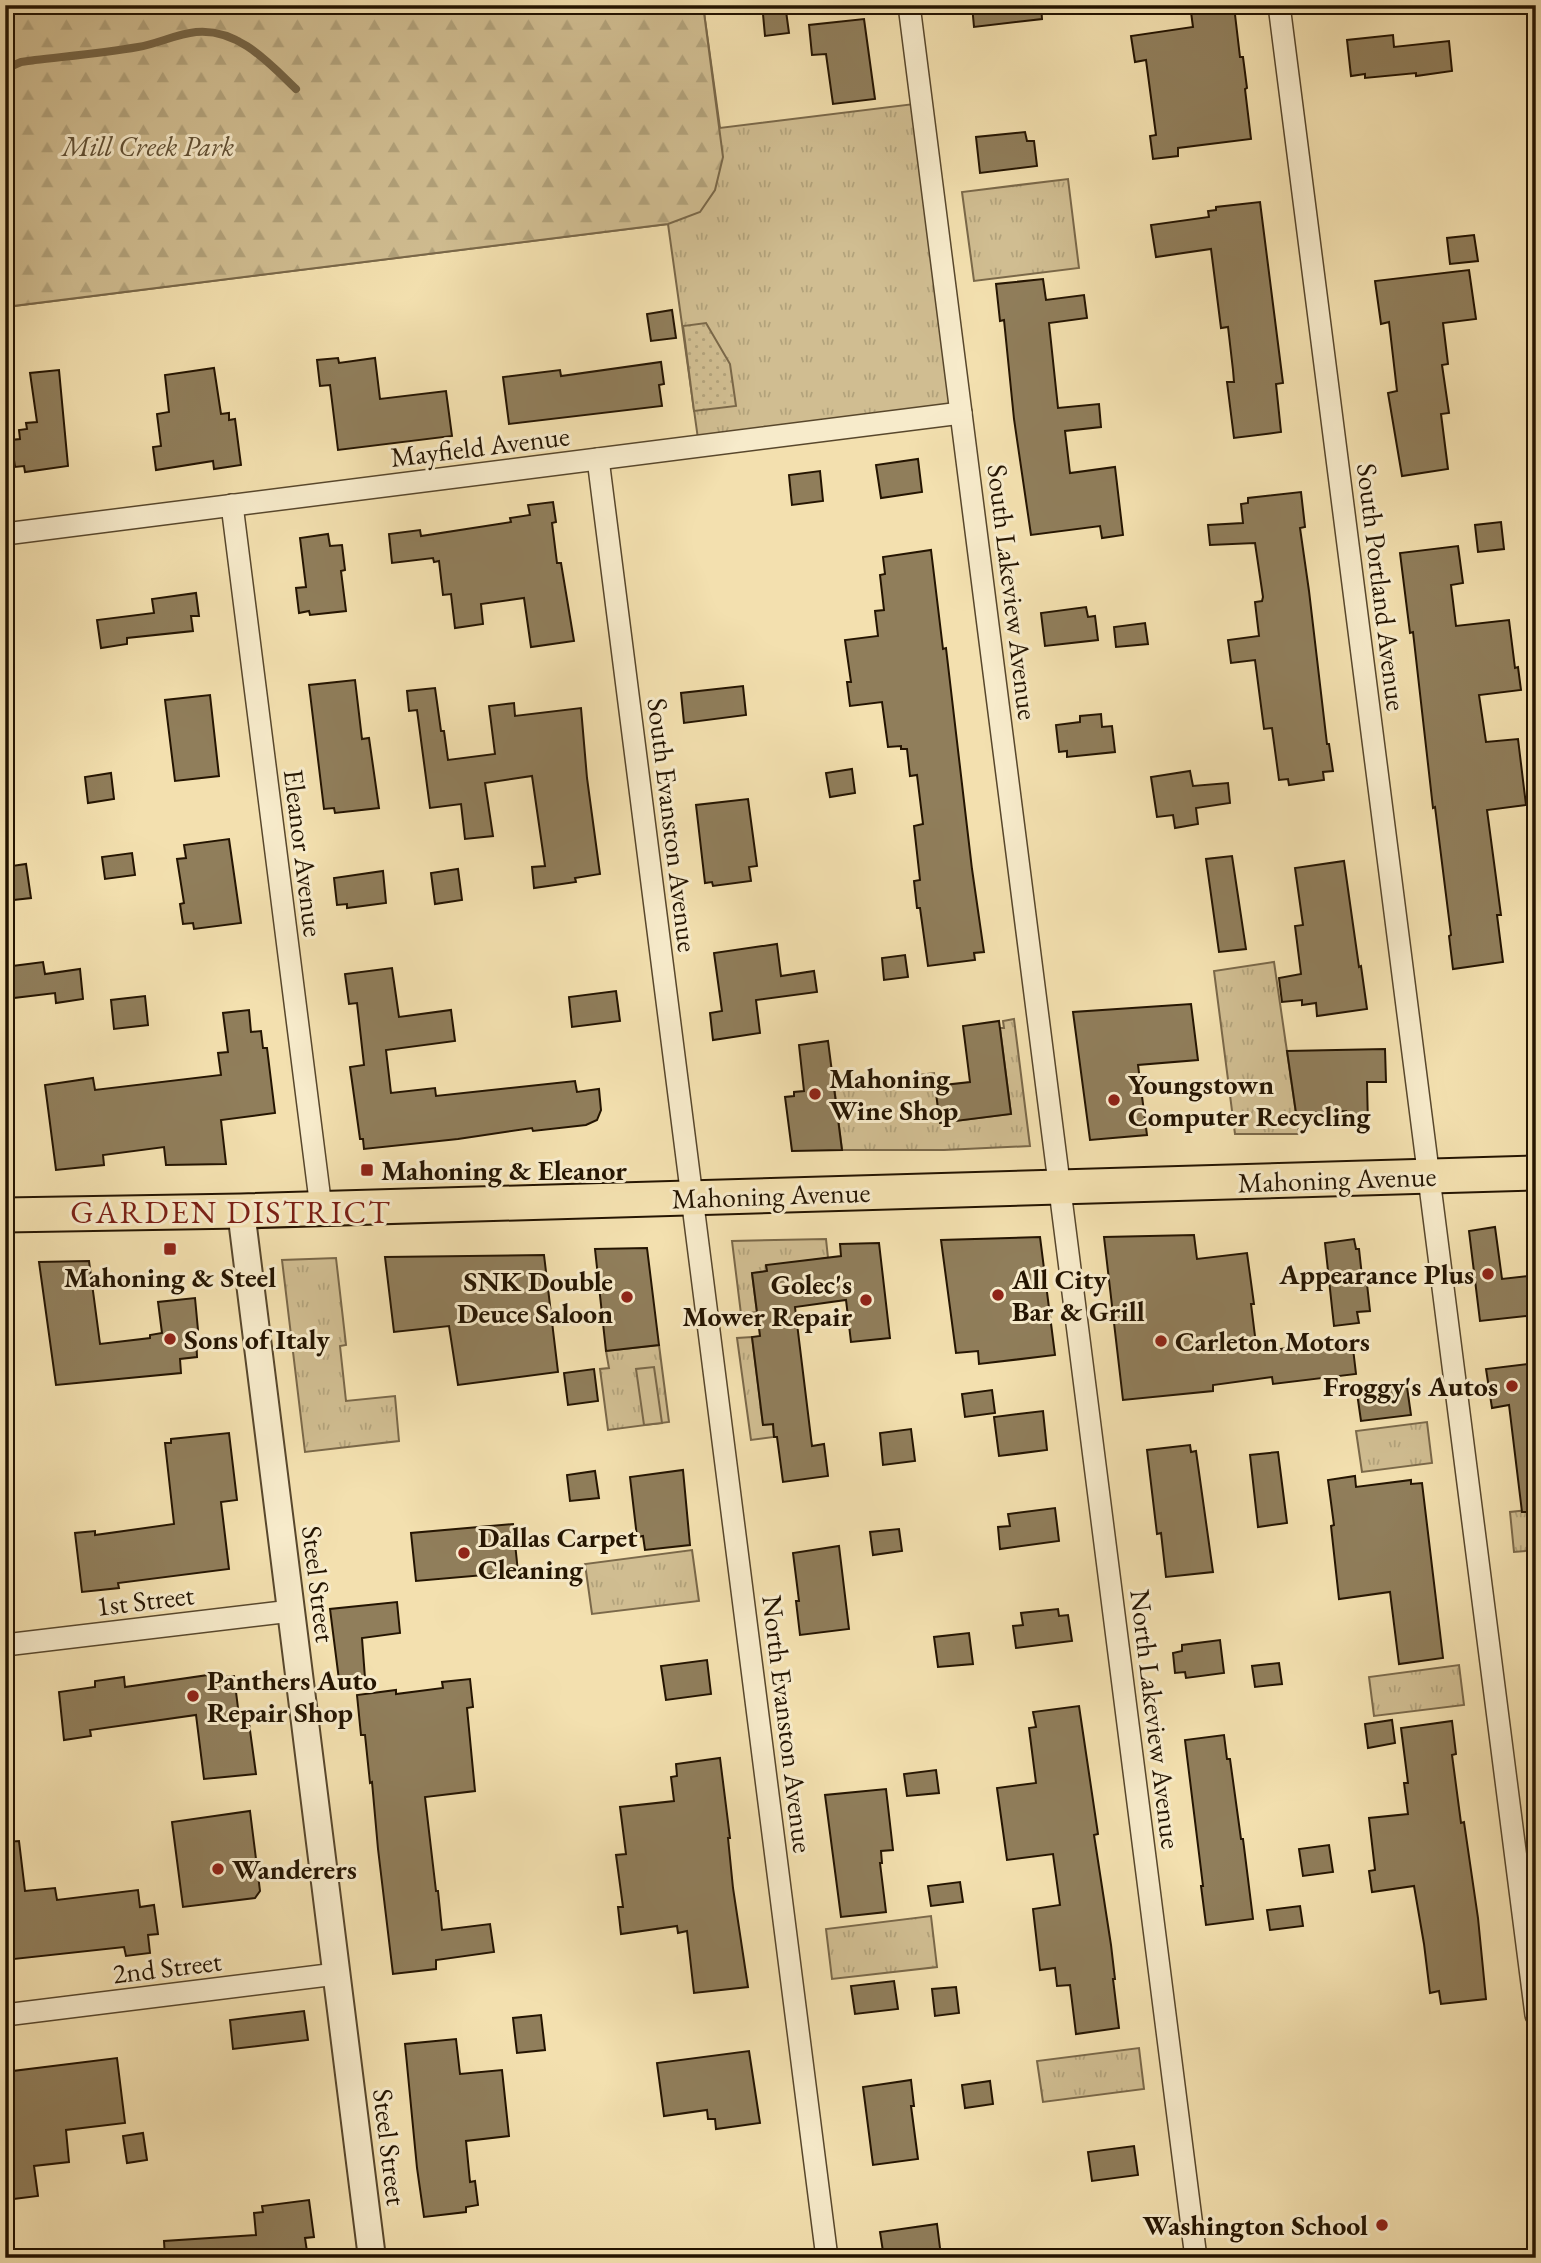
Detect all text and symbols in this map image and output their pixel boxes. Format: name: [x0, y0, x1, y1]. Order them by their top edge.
park label: Mill Creek Park: [60, 128, 235, 164]
street label: Mayfield Avenue: [388, 417, 572, 475]
street label: South Portland Avenue: [1349, 461, 1415, 713]
street label: South Lakeview Avenue: [979, 462, 1047, 722]
street label: South Evanston Avenue: [640, 696, 706, 954]
street label: Eleanor Avenue: [276, 767, 332, 939]
place label: Mahoning Wine Shop: [829, 1060, 958, 1128]
place label: Youngstown Computer Recycling: [1128, 1066, 1371, 1134]
marker: Mahoning Wine Shop: [807, 1086, 823, 1102]
marker: Youngstown Computer Recycling: [1106, 1092, 1122, 1108]
place label: Mahoning & Eleanor: [381, 1152, 627, 1188]
street label: Mahoning Avenue: [1237, 1158, 1437, 1200]
marker: Mahoning & Eleanor: [359, 1162, 375, 1178]
street label: Mahoning Avenue: [671, 1174, 871, 1216]
district label: GARDEN DISTRICT: [70, 1191, 392, 1233]
marker: Mahoning & Steel: [162, 1241, 178, 1257]
place label: Appearance Plus: [1278, 1256, 1474, 1292]
place label: Mahoning & Steel: [64, 1259, 276, 1295]
place label: All City Bar & Grill: [1011, 1261, 1145, 1329]
place label: SNK Double Deuce Saloon: [457, 1263, 613, 1331]
place label: Golec's Mower Repair: [682, 1266, 852, 1334]
marker: Appearance Plus: [1480, 1266, 1496, 1282]
marker: All City Bar & Grill: [990, 1287, 1006, 1303]
marker: SNK Double Deuce Saloon: [619, 1289, 635, 1305]
marker: Golec's Mower Repair: [858, 1292, 874, 1308]
place label: Sons of Italy: [184, 1321, 330, 1357]
place label: Carleton Motors: [1175, 1323, 1370, 1359]
marker: Sons of Italy: [162, 1331, 178, 1347]
marker: Carleton Motors: [1153, 1333, 1169, 1349]
place label: Froggy's Autos: [1323, 1368, 1498, 1404]
marker: Froggy's Autos: [1504, 1378, 1520, 1394]
place label: Dallas Carpet Cleaning: [478, 1519, 638, 1587]
street label: Steel Street: [294, 1524, 344, 1645]
marker: Dallas Carpet Cleaning: [456, 1545, 472, 1561]
street label: 1st Street: [94, 1576, 196, 1624]
street label: North Lakeview Avenue: [1122, 1587, 1190, 1851]
street label: North Evanston Avenue: [754, 1593, 822, 1855]
place label: Panthers Auto Repair Shop: [207, 1662, 377, 1730]
marker: Panthers Auto Repair Shop: [185, 1688, 201, 1704]
place label: Wanderers: [232, 1851, 357, 1887]
marker: Wanderers: [210, 1861, 226, 1877]
street label: 2nd Street: [110, 1942, 224, 1992]
street label: Steel Street: [365, 2087, 415, 2208]
place label: Washington School: [1142, 2207, 1368, 2243]
marker: Washington School: [1374, 2217, 1390, 2233]

